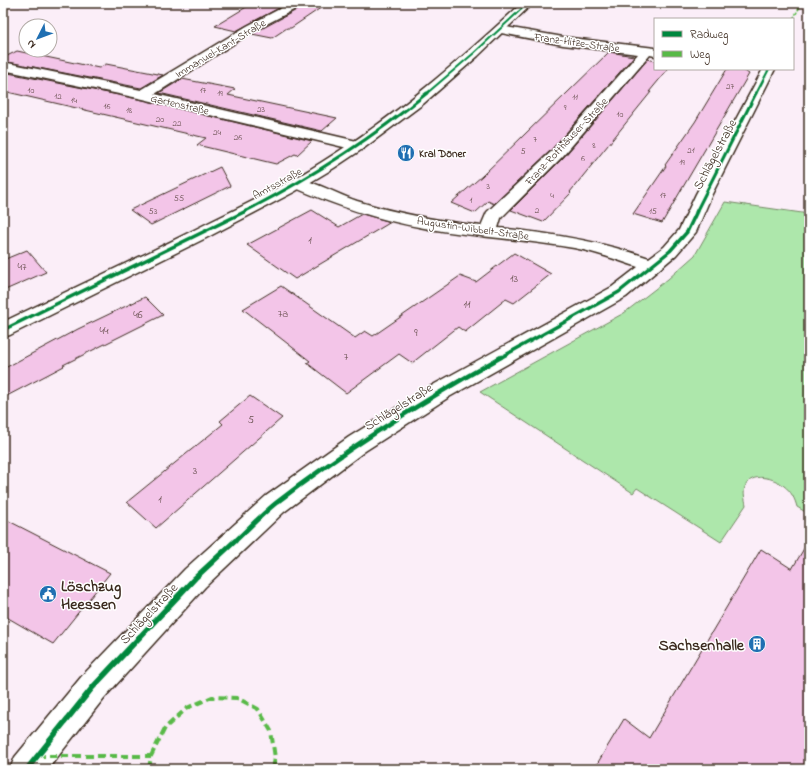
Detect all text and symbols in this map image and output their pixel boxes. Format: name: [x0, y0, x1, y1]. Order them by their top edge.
street label: Immanuel-Kant-Straße: [172, 15, 269, 82]
north arrow: [18, 18, 58, 58]
legend: [654, 18, 794, 70]
text: Radweg: [690, 26, 729, 45]
street label: Franz-Hitze-Straße: [532, 29, 621, 57]
text: N: [23, 36, 40, 52]
text: Weg: [690, 46, 710, 65]
house number: 27: [726, 80, 734, 93]
house number: 10: [28, 84, 34, 97]
house number: 17: [200, 84, 207, 97]
house number: 19: [217, 87, 223, 100]
house number: 12: [54, 90, 62, 103]
street label: Gartenstraße: [149, 90, 211, 119]
house number: 11: [572, 91, 578, 104]
house number: 14: [71, 94, 78, 107]
street label: Franz-Rotthäuser-Straße: [521, 94, 612, 190]
house number: 16: [104, 100, 110, 113]
house number: 9: [564, 101, 567, 114]
house number: 23: [257, 103, 265, 116]
house number: 18: [126, 104, 133, 117]
house number: 10: [617, 108, 623, 121]
house number: 20: [156, 113, 164, 126]
street label: Schlägelstraße: [689, 116, 743, 194]
house number: 22: [173, 117, 182, 130]
house number: 24: [213, 126, 221, 139]
house number: 26: [234, 131, 242, 144]
house number: 7: [533, 133, 537, 146]
house number: 8: [592, 139, 596, 152]
restaurant icon: Kral Döner: [396, 143, 416, 163]
house number: 21: [687, 144, 695, 157]
house number: 5: [520, 145, 526, 158]
place label: Kral Döner: [419, 146, 466, 162]
house number: 6: [581, 152, 585, 165]
house number: 19: [679, 156, 685, 169]
street label: Amtsstraße: [250, 164, 305, 204]
house number: 3: [486, 180, 490, 193]
house number: 4: [550, 189, 554, 202]
house number: 17: [660, 189, 667, 202]
house number: 55: [174, 192, 184, 205]
house number: 1: [470, 194, 473, 207]
house number: 2: [535, 204, 540, 217]
house number: 53: [149, 205, 158, 218]
house number: 15: [649, 205, 657, 218]
street label: Augustin-Wibbelt-Straße: [416, 213, 530, 246]
house number: 1: [308, 233, 312, 249]
house number: 47: [17, 259, 27, 275]
house number: 13: [510, 271, 518, 287]
house number: 11: [464, 297, 471, 313]
house number: 7a: [278, 306, 288, 322]
house number: 46: [133, 307, 143, 323]
house number: 44: [99, 323, 109, 339]
house number: 9: [414, 325, 418, 341]
house number: 7: [344, 349, 349, 365]
street label: Schlägelstraße: [361, 379, 437, 437]
house number: 5: [248, 412, 254, 428]
house number: 3: [193, 463, 198, 479]
house number: 1: [158, 492, 162, 508]
place label: Löschzug Heessen: [61, 575, 121, 617]
street label: Schlägelstraße: [116, 579, 183, 650]
public building icon: Löschzug Heessen: [38, 584, 58, 604]
place label: Sachsenhalle: [658, 634, 745, 658]
building icon: Sachsenhalle: [747, 634, 767, 654]

